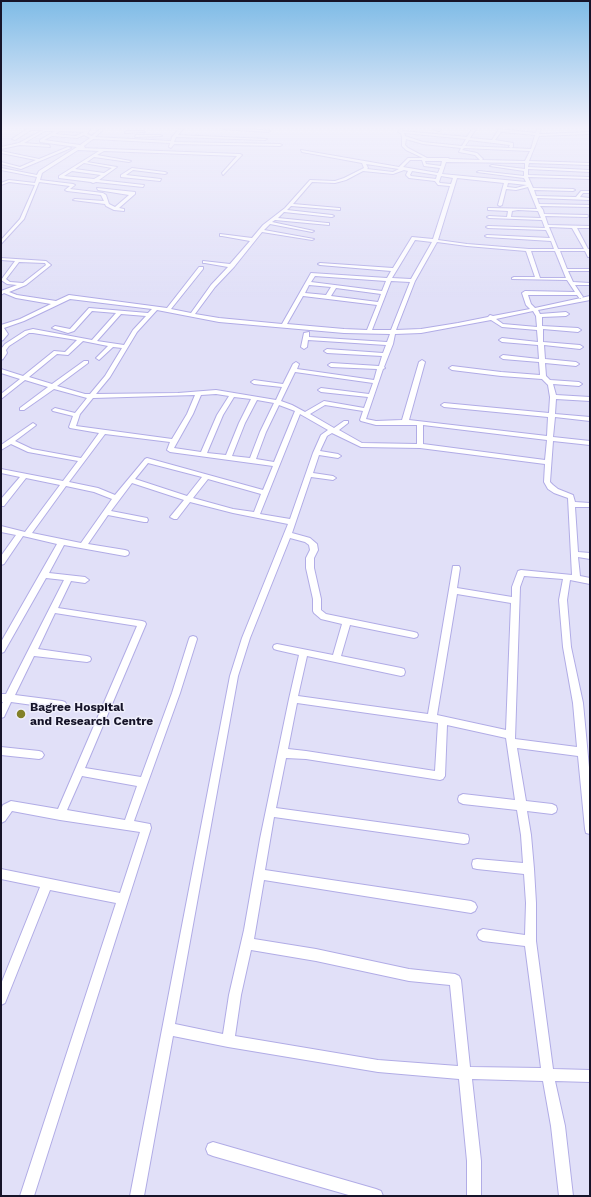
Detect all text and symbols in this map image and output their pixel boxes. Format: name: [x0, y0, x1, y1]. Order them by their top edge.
place label: Bagree Hospital and Research Centre: [30, 700, 153, 728]
marker: Bagree Hospital and Research Centre: [15, 708, 27, 720]

